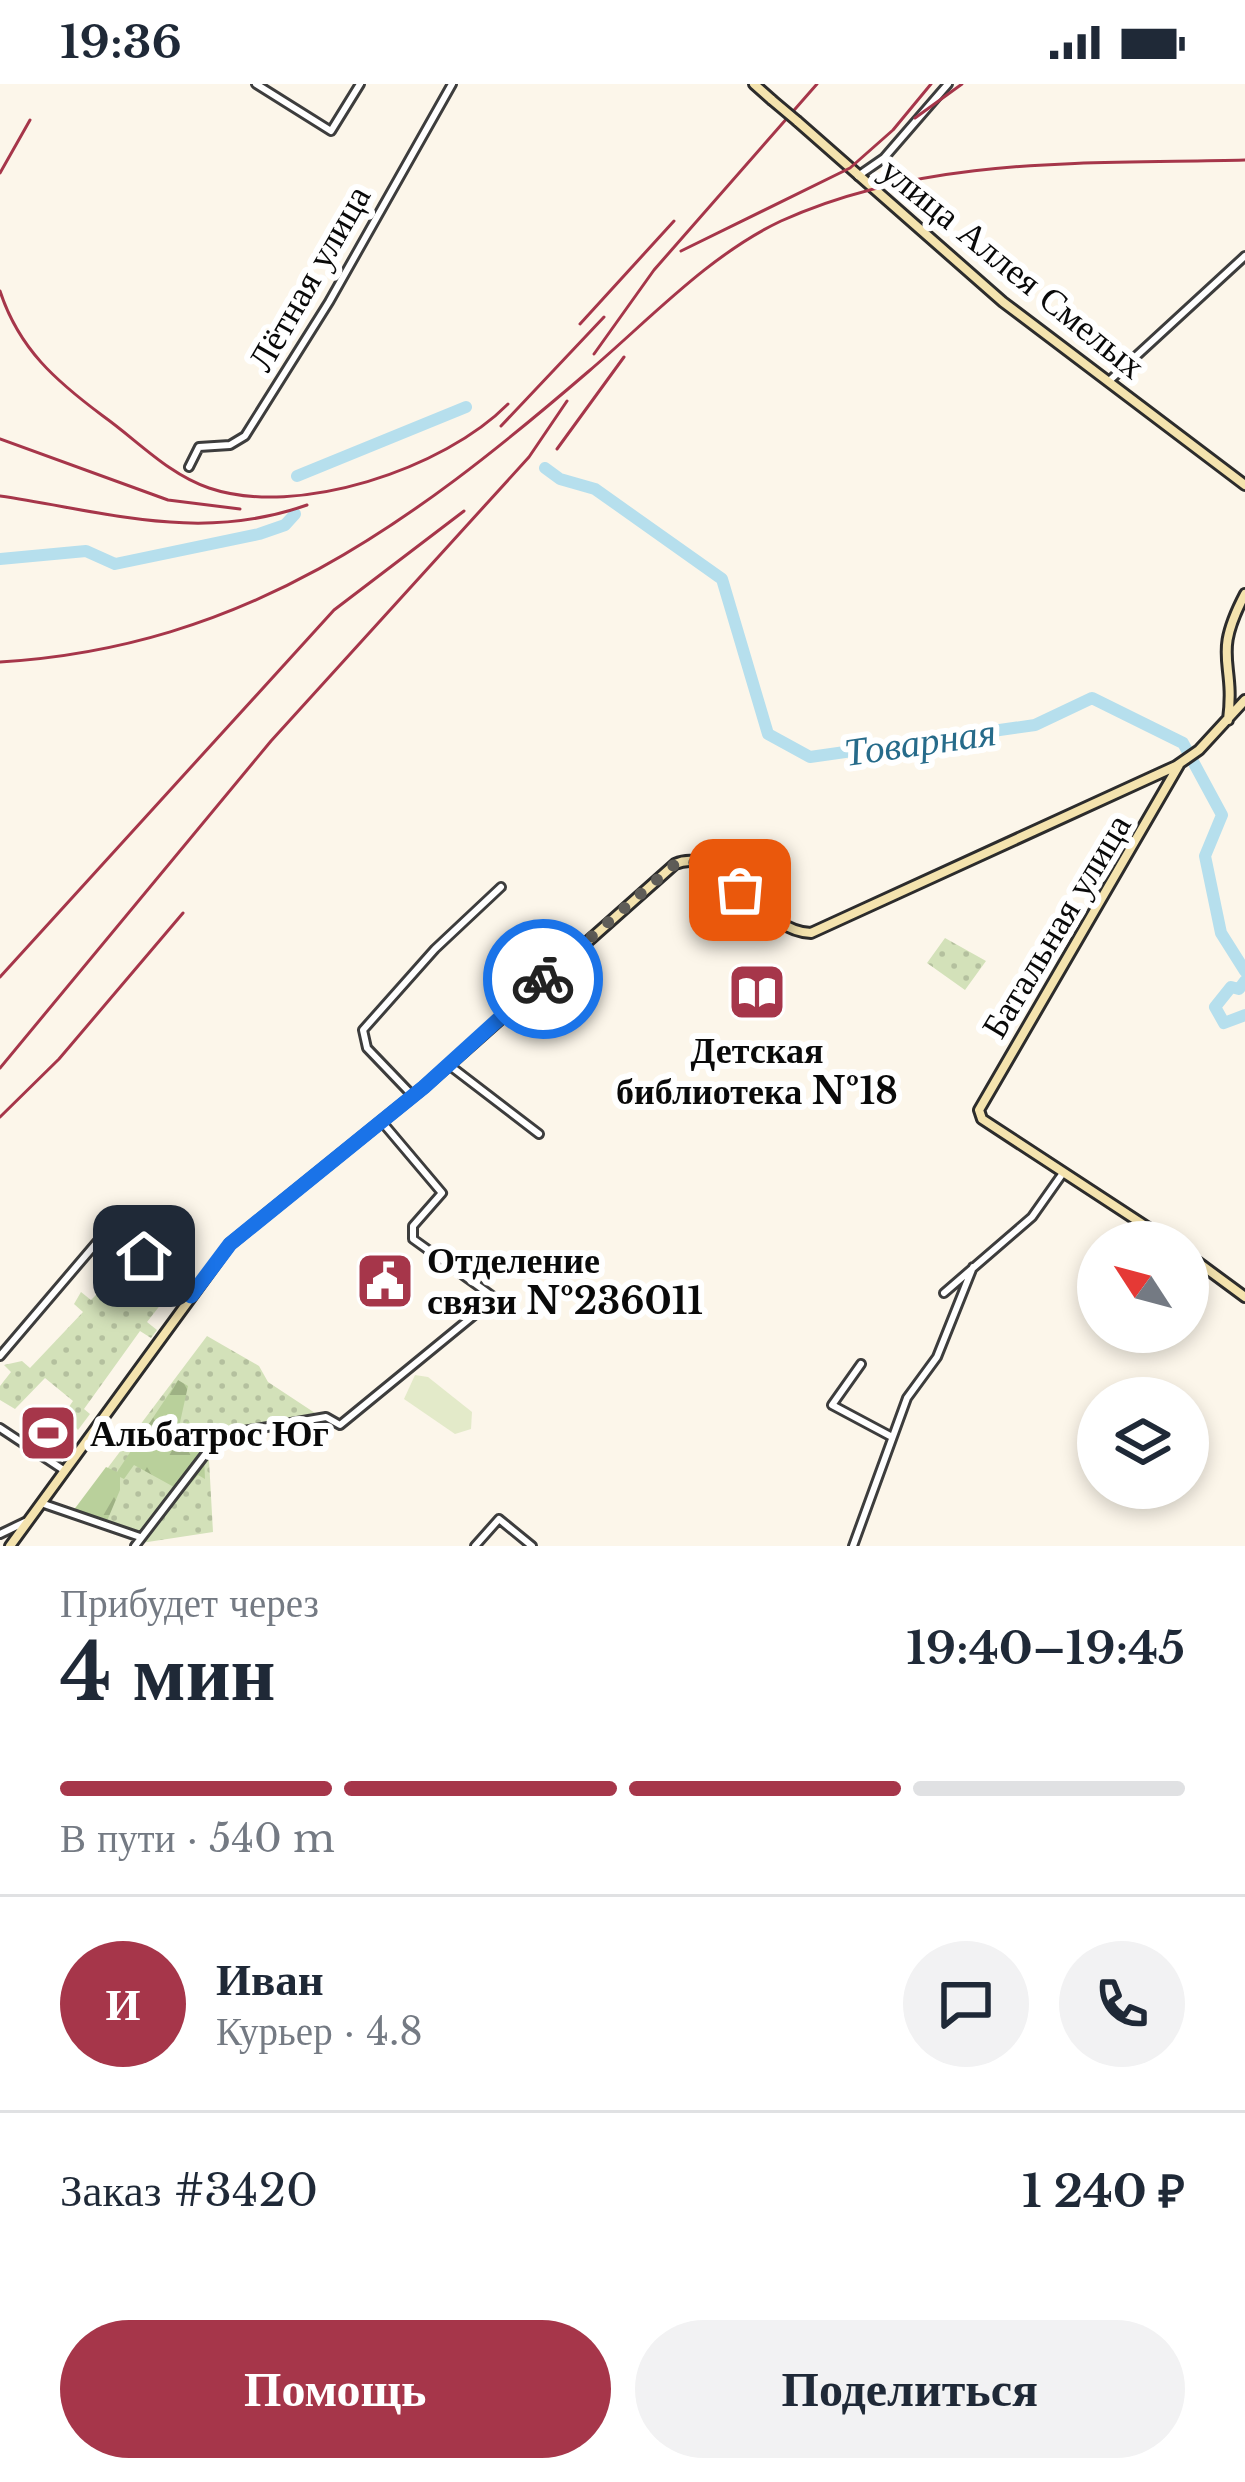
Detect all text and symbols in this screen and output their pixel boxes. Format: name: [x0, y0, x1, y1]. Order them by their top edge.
text: 19:36: [60, 14, 182, 70]
street label: улица Аллея Смелых: [872, 148, 1154, 388]
street label: Лётная улица: [238, 177, 380, 379]
water label: Товарная: [841, 707, 999, 777]
street label: Батальная улица: [971, 806, 1141, 1046]
pin: [689, 839, 791, 941]
icon: bag: [707, 857, 773, 923]
courier: [483, 919, 603, 1039]
icon: bike: [510, 946, 576, 1012]
library icon: Детская библиотека №18: [726, 961, 788, 1023]
place label: Детская библиотека №18: [616, 1028, 898, 1114]
pin: [93, 1205, 195, 1307]
north arrow: [1077, 1221, 1209, 1353]
map controls: [1077, 1221, 1209, 1509]
icon: home: [111, 1223, 177, 1289]
place label: Отделение связи №236011: [427, 1238, 703, 1324]
public building icon: Отделение связи №236011: [354, 1250, 416, 1312]
button: layers: [1077, 1377, 1209, 1509]
sports icon: Альбатрос Юг: [17, 1402, 79, 1464]
place label: Альбатрос Юг: [90, 1411, 329, 1456]
text: Прибудет через: [60, 1579, 319, 1628]
text: 19:40–19:45: [906, 1620, 1185, 1676]
text: 4 мин: [60, 1624, 276, 1721]
text: В пути · 540 m: [60, 1814, 335, 1863]
button: chat: [903, 1941, 1029, 2067]
button: phone: [1059, 1941, 1185, 2067]
text: Иван: [216, 1951, 324, 2007]
text: И: [105, 1976, 141, 2032]
text: Курьер · 4.8: [216, 2007, 423, 2056]
text: Заказ #3420: [60, 2162, 318, 2218]
text: 1 240 ₽: [1022, 2163, 1185, 2219]
button: Помощь: [60, 2320, 611, 2458]
button: Поделиться: [635, 2320, 1185, 2458]

